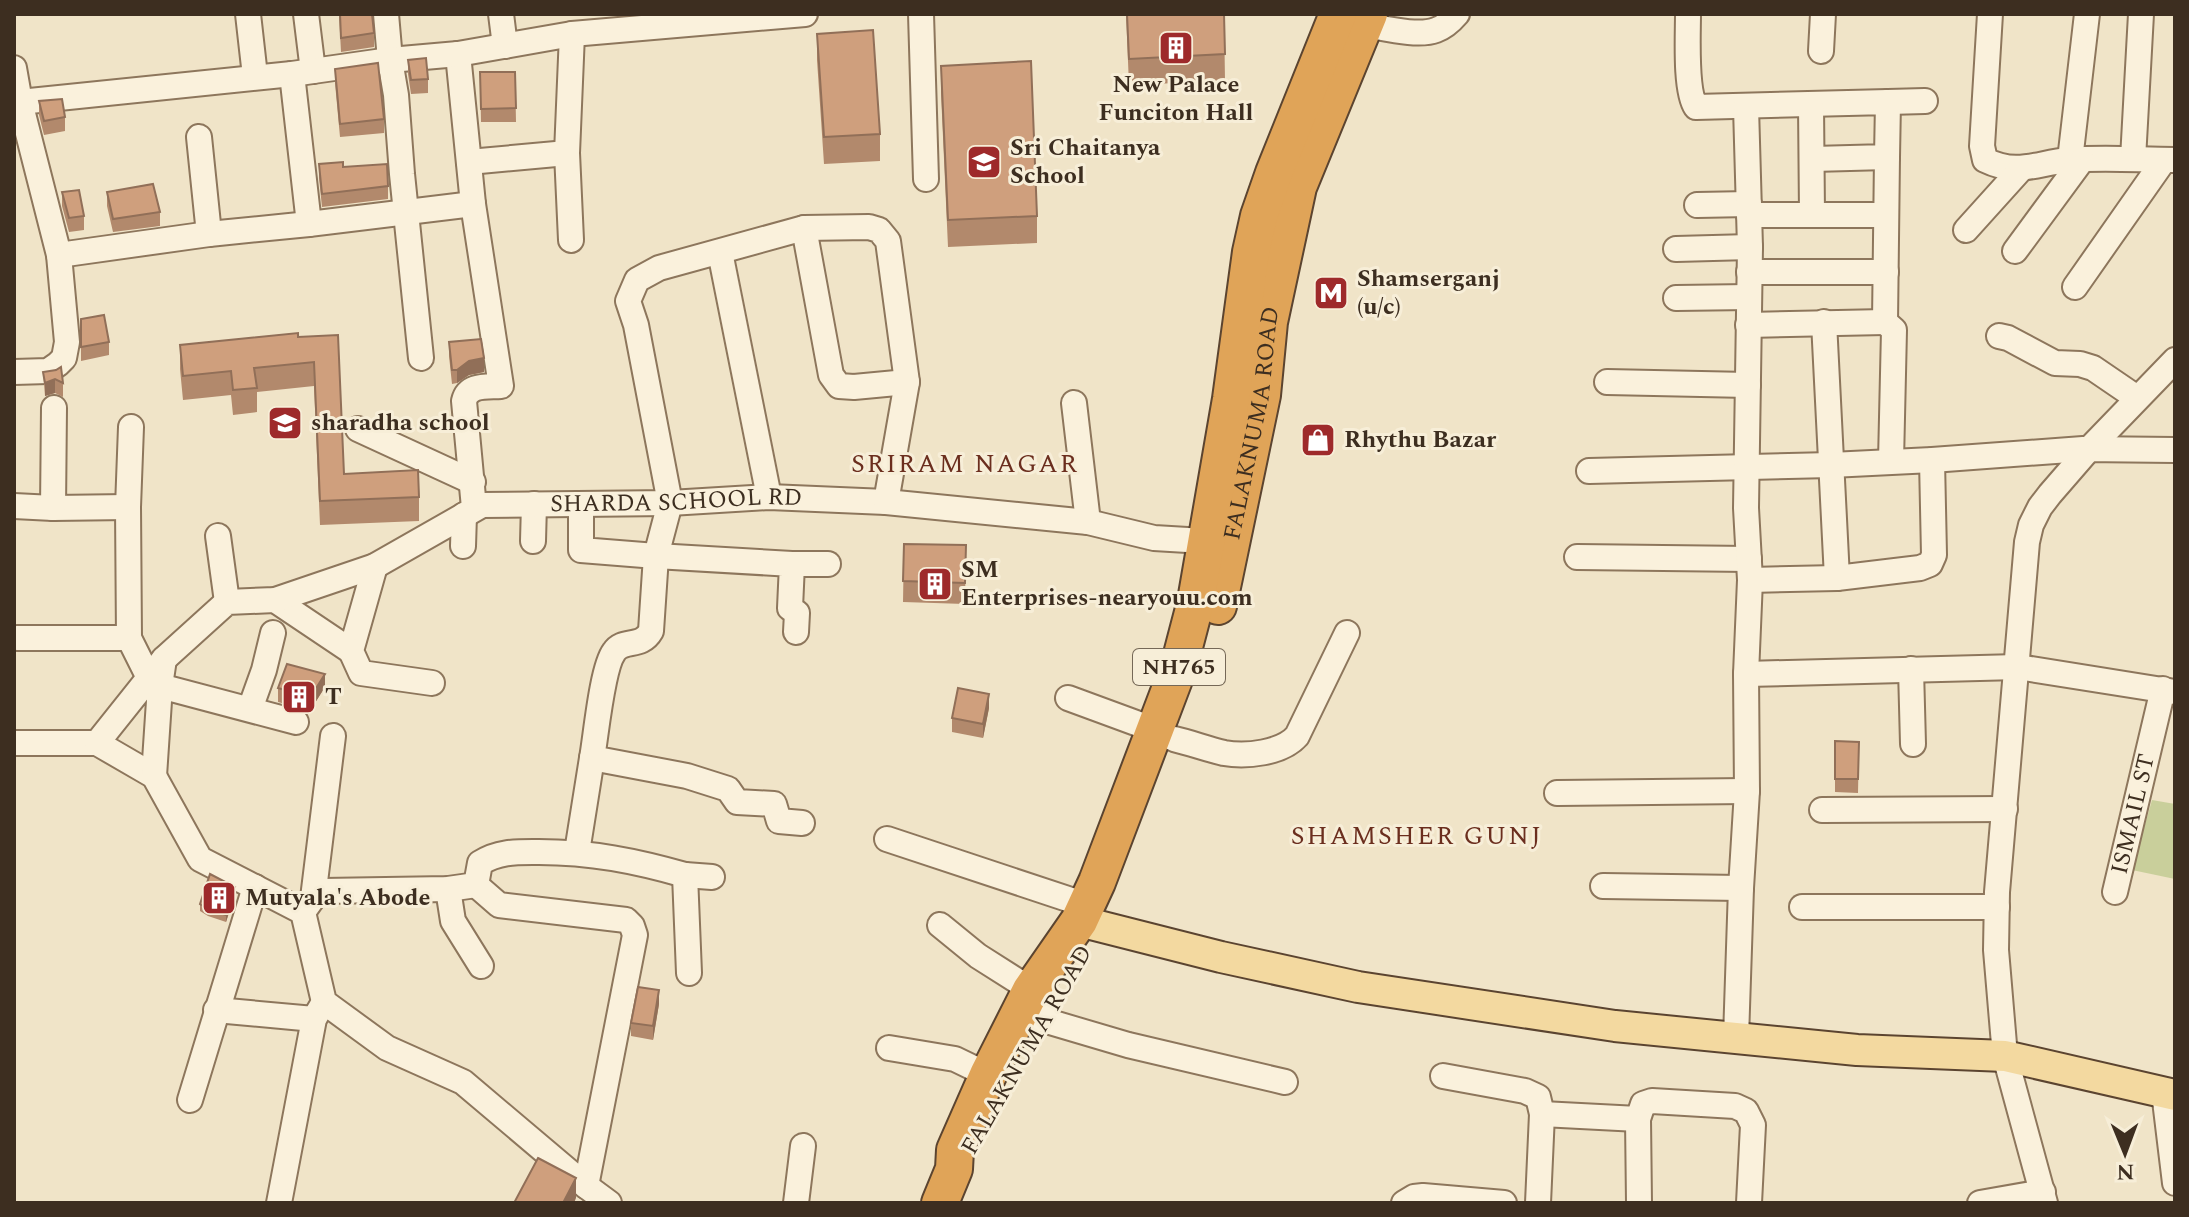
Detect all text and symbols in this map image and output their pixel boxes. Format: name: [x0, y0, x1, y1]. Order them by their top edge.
building icon: New Palace Funciton Hall: [1157, 29, 1195, 67]
place label: New Palace Funciton Hall: [1099, 67, 1254, 131]
place label: Sri Chaitanya School: [1010, 130, 1161, 194]
school or university icon: Sri Chaitanya School: [965, 143, 1003, 181]
place label: Shamserganj (u/c): [1357, 261, 1500, 325]
metro station icon: Shamserganj (u/c): [1312, 274, 1350, 312]
street label: FALAKNUMA ROAD: [1214, 303, 1290, 544]
school or university icon: sharadha school: [266, 404, 304, 442]
place label: sharadha school: [311, 405, 490, 441]
shop icon: Rhythu Bazar: [1299, 421, 1337, 459]
place label: Rhythu Bazar: [1344, 422, 1497, 458]
district label: SRIRAM NAGAR: [851, 444, 1079, 484]
street label: SHARDA SCHOOL RD: [550, 479, 803, 522]
place label: SM Enterprises-nearyouu.com: [961, 552, 1253, 616]
building icon: SM Enterprises-nearyouu.com: [916, 565, 954, 603]
road number: NH765: [1133, 649, 1225, 685]
building icon: T: [280, 678, 318, 716]
place label: T: [325, 679, 342, 715]
street label: ISMAIL ST: [2102, 750, 2165, 878]
district label: SHAMSHER GUNJ: [1291, 816, 1543, 856]
building icon: Mutyala's Abode: [200, 879, 238, 917]
place label: Mutyala's Abode: [245, 880, 430, 916]
street label: FALAKNUMA ROAD: [952, 938, 1102, 1162]
north arrow: [2085, 1113, 2165, 1193]
text: N: [2116, 1155, 2135, 1188]

